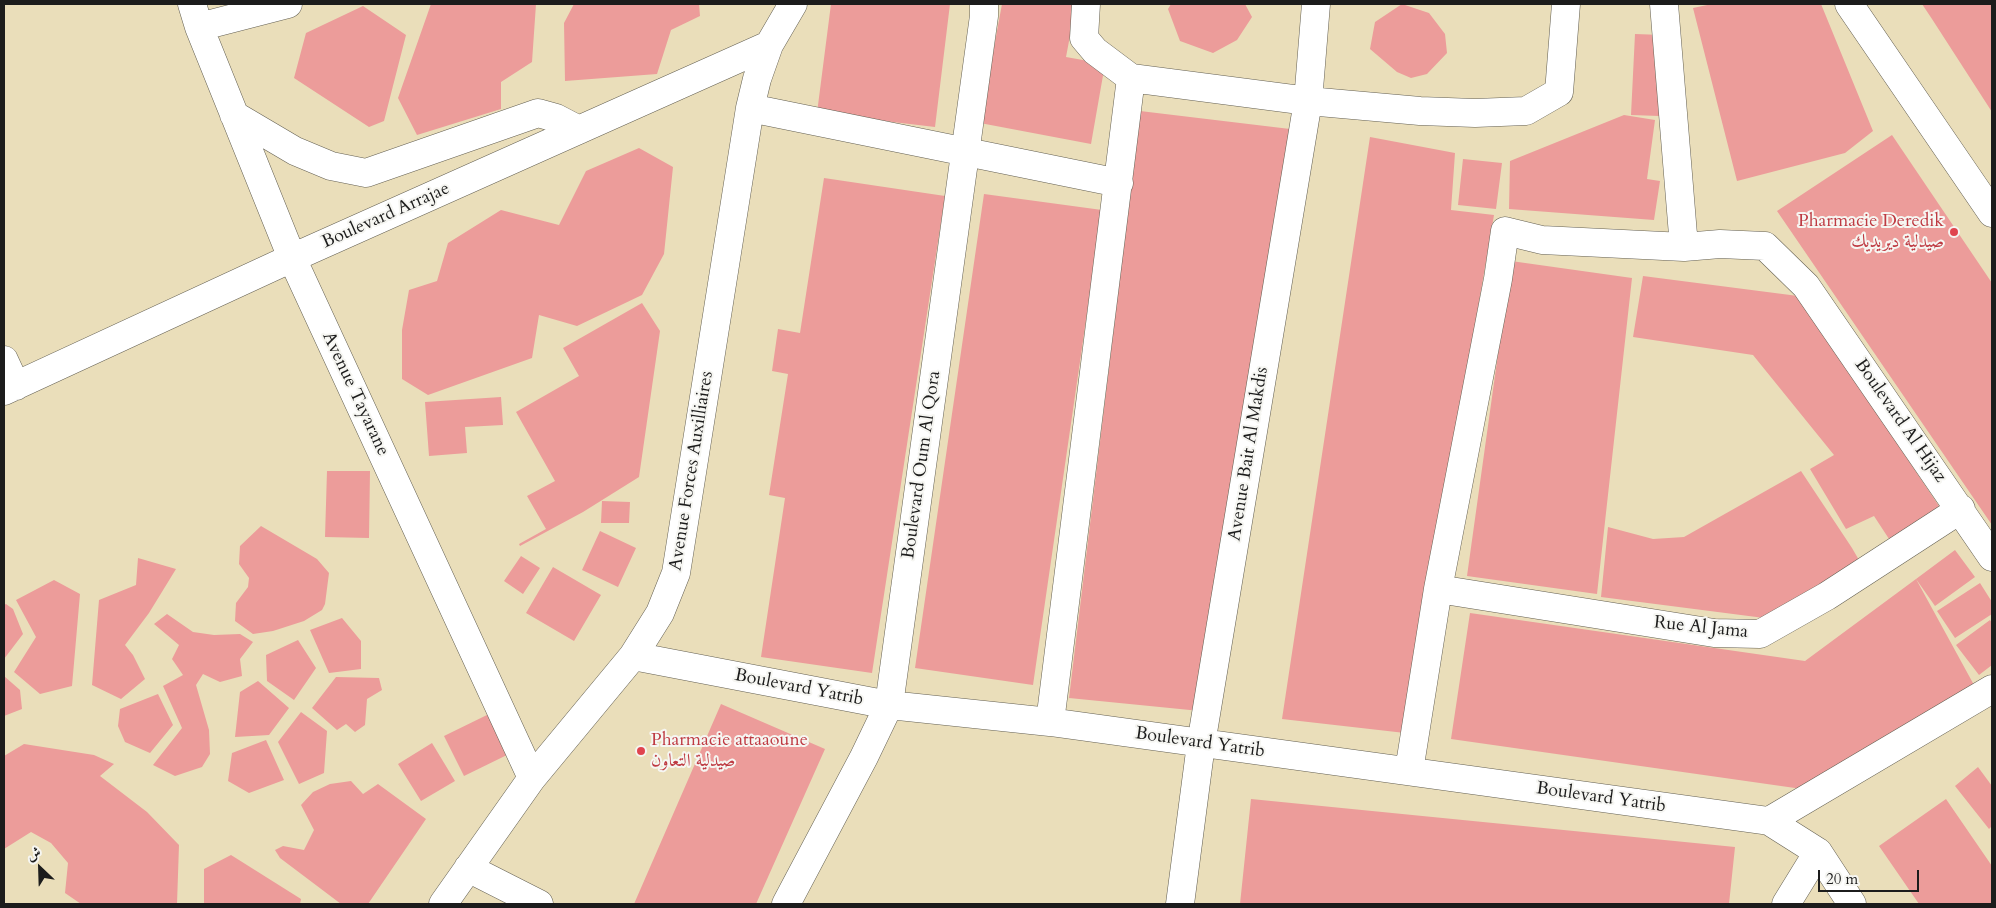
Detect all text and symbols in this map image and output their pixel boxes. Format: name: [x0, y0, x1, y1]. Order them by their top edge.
street label: Boulevard Arrajae: [319, 178, 453, 254]
place label: Pharmacie Deredik صيدلية ديريديك: [1798, 211, 1944, 253]
marker: Pharmacie Deredik صيدلية ديريديك: [1948, 226, 1960, 238]
street label: Avenue Tayarane: [317, 329, 393, 459]
street label: Boulevard Al Hijaz: [1849, 355, 1951, 487]
street label: Avenue Bait Al Makdis: [1225, 365, 1273, 543]
street label: Avenue Forces Auxilliaires: [666, 370, 718, 572]
street label: Boulevard Oum Al Qora: [898, 370, 946, 560]
street label: Rue Al Jama: [1653, 612, 1749, 644]
street label: Boulevard Yatrib: [733, 665, 865, 711]
street label: Boulevard Yatrib: [1134, 723, 1266, 763]
place label: Pharmacie attaaoune صيدلية التعاون: [651, 730, 808, 772]
marker: Pharmacie attaaoune صيدلية التعاون: [635, 745, 647, 757]
street label: Boulevard Yatrib: [1535, 778, 1667, 818]
text: ش: [23, 842, 44, 865]
north arrow: [15, 843, 65, 893]
scale bar: [1821, 860, 1922, 892]
text: 20 m: [1826, 869, 1858, 889]

